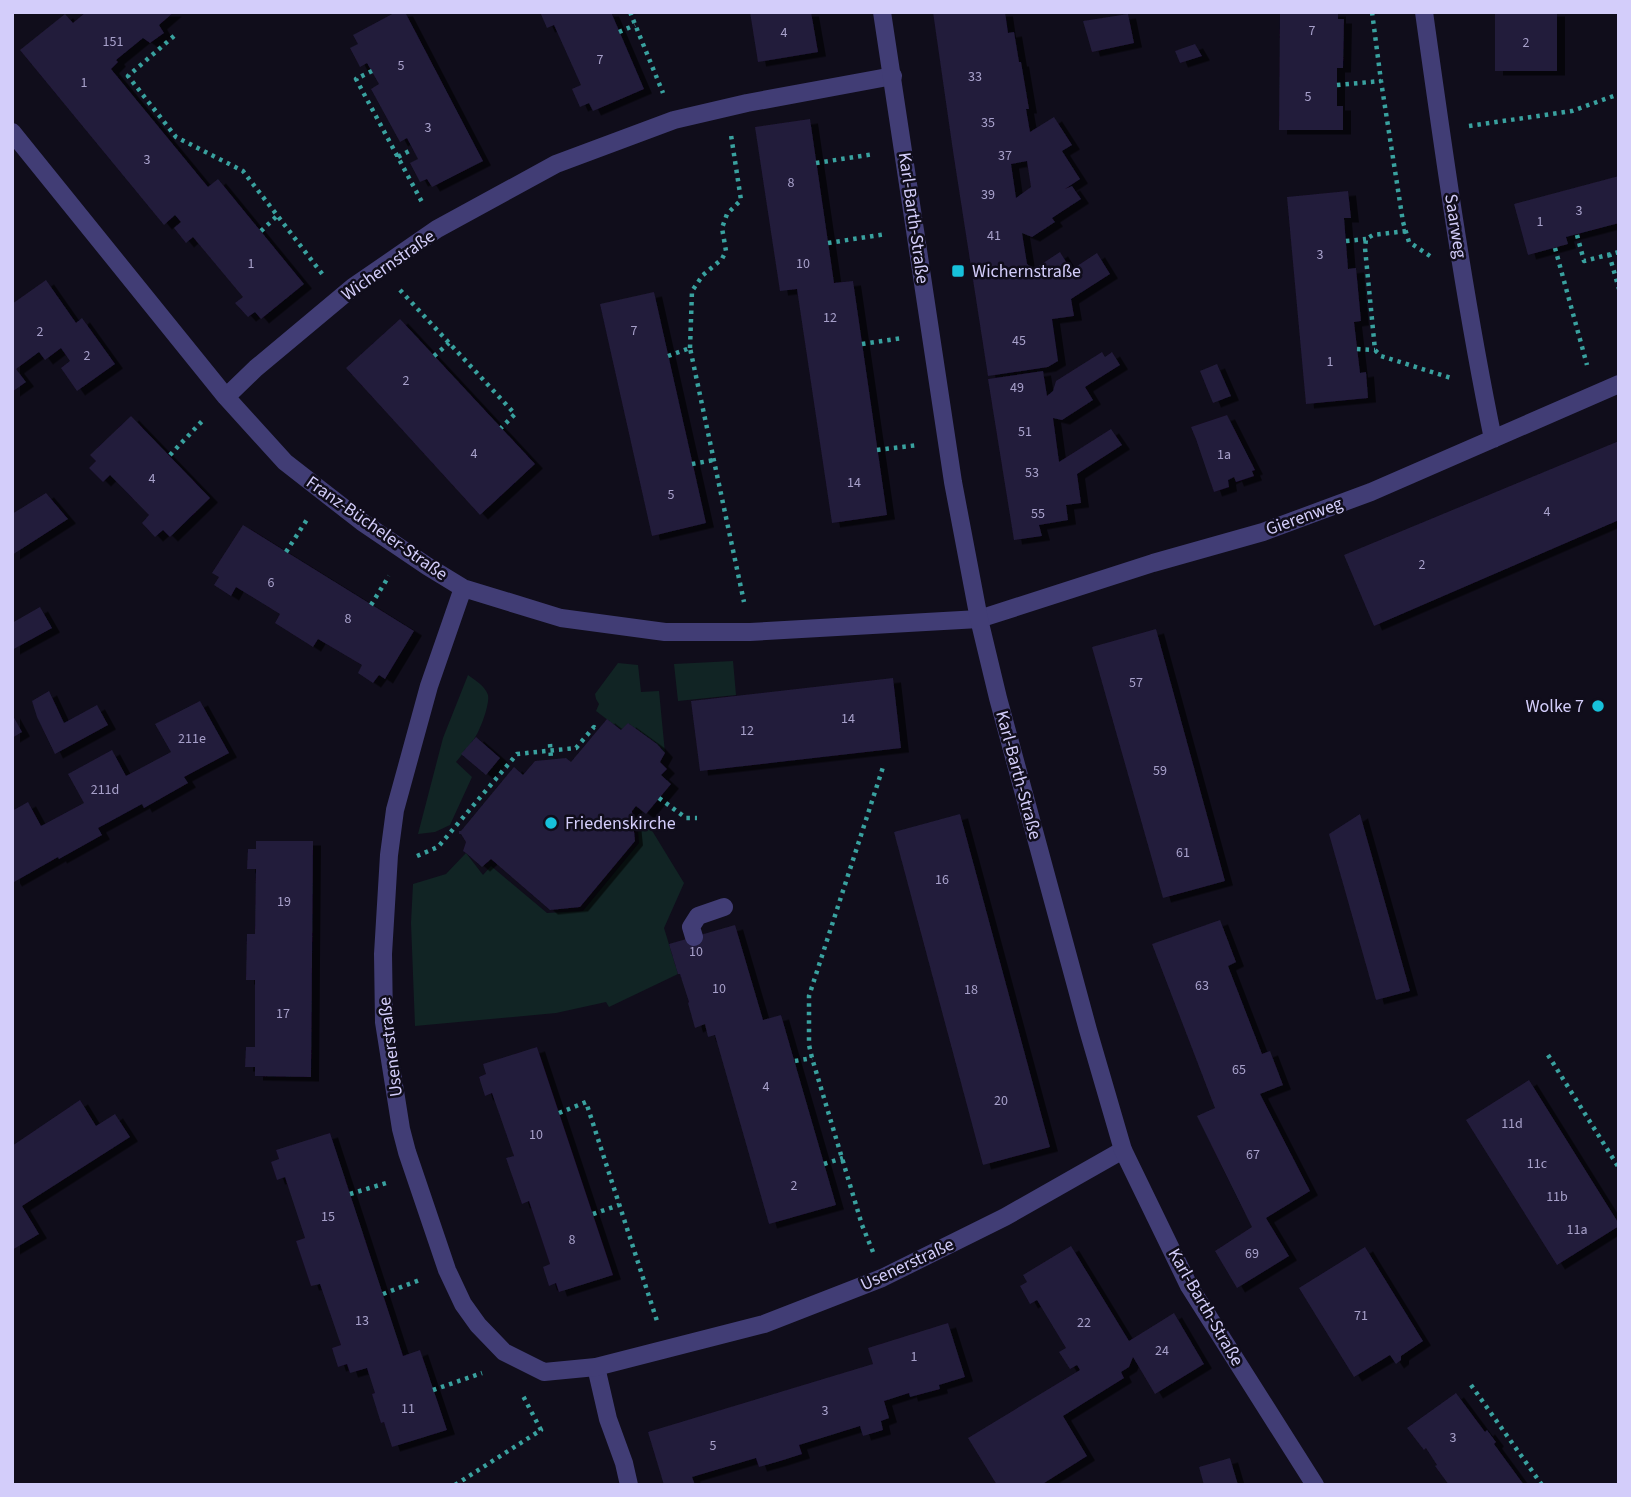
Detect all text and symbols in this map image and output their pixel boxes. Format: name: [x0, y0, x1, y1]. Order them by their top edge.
house number: 7: [1309, 21, 1316, 41]
house number: 4: [781, 23, 788, 43]
house number: 151: [103, 32, 123, 52]
house number: 2: [1523, 33, 1530, 53]
house number: 7: [597, 50, 604, 70]
house number: 5: [398, 56, 405, 76]
house number: 33: [968, 67, 982, 87]
house number: 1: [81, 73, 88, 93]
house number: 5: [1305, 87, 1312, 107]
house number: 35: [981, 113, 995, 133]
house number: 3: [425, 118, 432, 138]
house number: 37: [998, 146, 1012, 166]
house number: 3: [144, 150, 151, 170]
street label: Karl-Barth-Straße: [892, 151, 935, 285]
house number: 8: [788, 173, 795, 193]
house number: 39: [981, 185, 995, 205]
street label: Saarweg: [1438, 192, 1473, 260]
house number: 3: [1576, 201, 1583, 221]
house number: 1: [1537, 212, 1544, 232]
street label: Wichernstraße: [336, 224, 440, 307]
house number: 41: [987, 226, 1001, 246]
house number: 3: [1317, 245, 1324, 265]
house number: 1: [248, 254, 255, 274]
house number: 10: [796, 254, 810, 274]
place label: Wichernstraße: [972, 259, 1081, 284]
marker: Wichernstraße: [950, 263, 966, 279]
house number: 12: [823, 308, 837, 328]
house number: 7: [631, 321, 638, 341]
house number: 2: [37, 322, 44, 342]
house number: 45: [1012, 331, 1026, 351]
house number: 2: [84, 346, 91, 366]
house number: 1: [1327, 352, 1334, 372]
house number: 2: [403, 371, 410, 391]
house number: 49: [1010, 378, 1024, 398]
house number: 51: [1018, 422, 1032, 442]
house number: 4: [471, 444, 478, 464]
house number: 1a: [1217, 445, 1231, 465]
house number: 53: [1025, 463, 1039, 483]
house number: 4: [149, 469, 156, 489]
street label: Franz-Bücheler-Straße: [301, 470, 453, 587]
house number: 14: [847, 473, 861, 493]
house number: 5: [668, 485, 675, 505]
street label: Gierenweg: [1262, 491, 1346, 542]
house number: 4: [1544, 502, 1551, 522]
house number: 55: [1031, 504, 1045, 524]
house number: 2: [1419, 555, 1426, 575]
house number: 6: [268, 573, 275, 593]
house number: 8: [345, 609, 352, 629]
house number: 57: [1129, 673, 1143, 693]
place label: Wolke 7: [1525, 694, 1584, 719]
marker: Wolke 7: [1590, 698, 1606, 714]
street label: Karl-Barth-Straße: [989, 708, 1048, 842]
house number: 14: [841, 709, 855, 729]
house number: 12: [740, 721, 754, 741]
house number: 211e: [178, 729, 206, 749]
house number: 59: [1153, 761, 1167, 781]
house number: 211d: [91, 780, 119, 800]
place label: Friedenskirche: [565, 811, 676, 836]
marker: Friedenskirche: [543, 815, 559, 831]
house number: 61: [1176, 843, 1190, 863]
house number: 16: [935, 870, 949, 890]
house number: 19: [277, 892, 291, 912]
house number: 10: [689, 942, 703, 962]
house number: 63: [1195, 976, 1209, 996]
house number: 10: [712, 979, 726, 999]
house number: 18: [964, 980, 978, 1000]
street label: Usenerstraße: [372, 996, 409, 1098]
house number: 17: [276, 1004, 290, 1024]
house number: 65: [1232, 1060, 1246, 1080]
house number: 4: [763, 1077, 770, 1097]
house number: 20: [994, 1091, 1008, 1111]
house number: 11d: [1501, 1114, 1523, 1134]
house number: 10: [529, 1125, 543, 1145]
house number: 67: [1246, 1145, 1260, 1165]
house number: 11c: [1527, 1154, 1548, 1174]
house number: 2: [791, 1176, 798, 1196]
house number: 11b: [1546, 1187, 1568, 1207]
house number: 15: [321, 1207, 335, 1227]
house number: 11a: [1567, 1220, 1587, 1240]
house number: 8: [569, 1230, 576, 1250]
street label: Usenerstraße: [856, 1232, 958, 1297]
street label: Karl-Barth-Straße: [1162, 1244, 1250, 1371]
house number: 69: [1245, 1244, 1259, 1264]
house number: 71: [1354, 1306, 1368, 1326]
house number: 13: [355, 1311, 369, 1331]
house number: 22: [1077, 1313, 1091, 1333]
house number: 24: [1155, 1341, 1169, 1361]
house number: 1: [911, 1347, 918, 1367]
house number: 11: [401, 1399, 415, 1419]
house number: 3: [822, 1401, 829, 1421]
house number: 3: [1450, 1428, 1457, 1448]
house number: 5: [710, 1436, 717, 1456]

